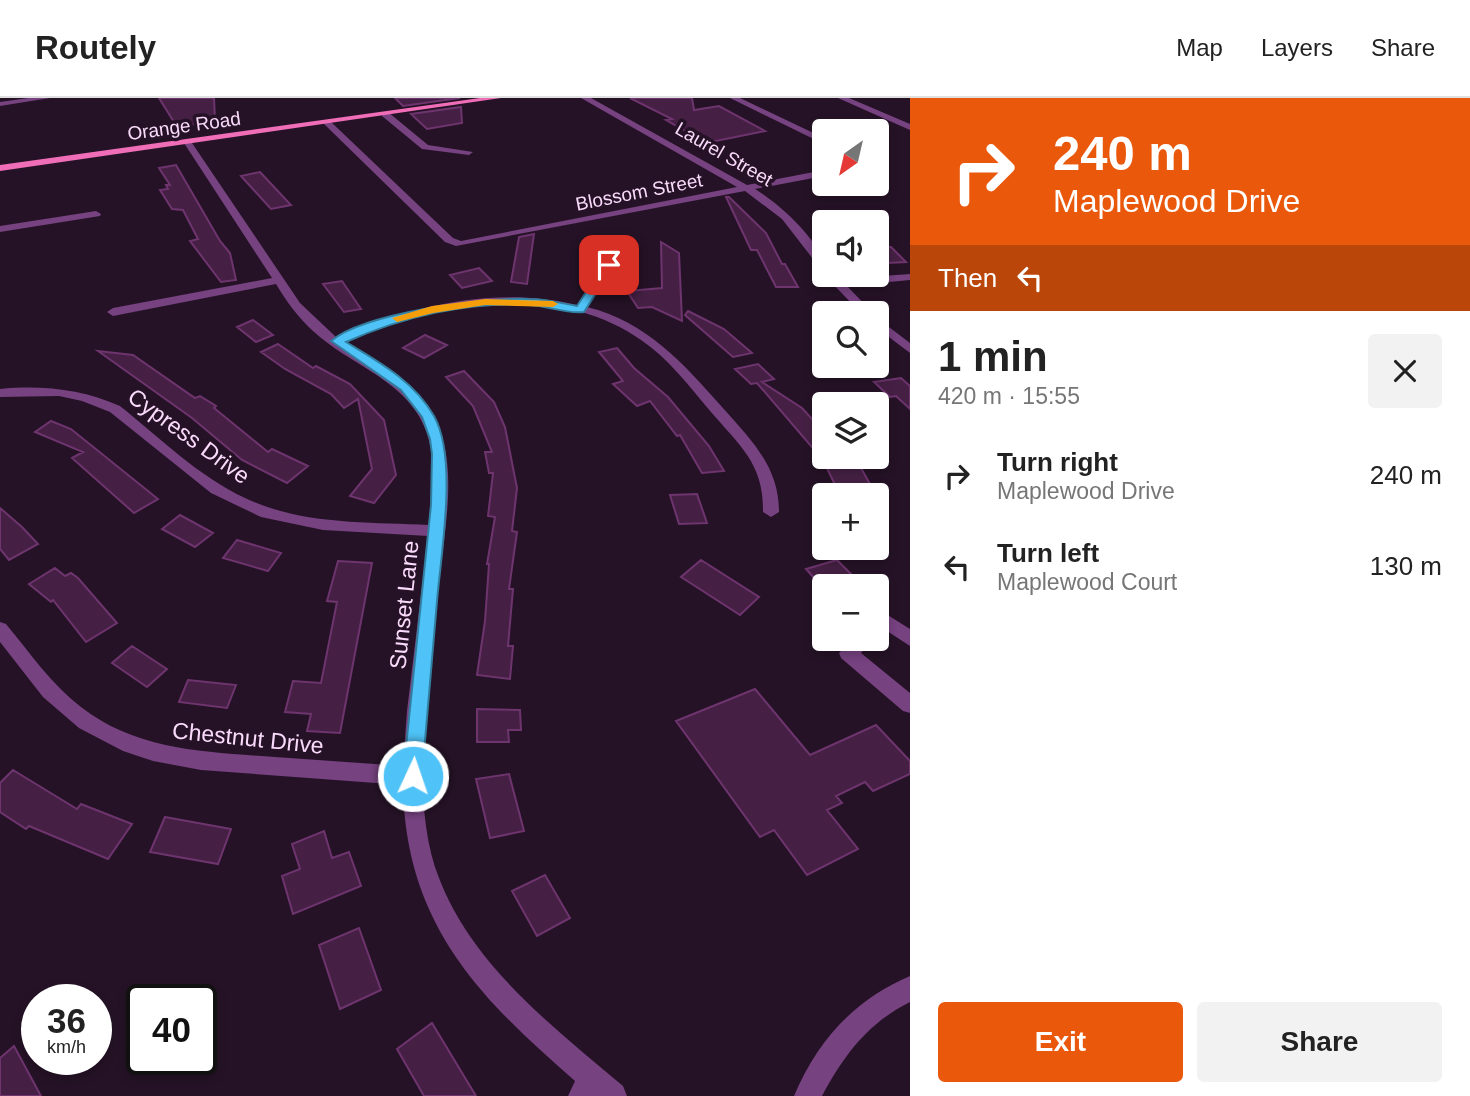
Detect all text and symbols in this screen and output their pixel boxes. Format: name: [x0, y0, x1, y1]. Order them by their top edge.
text: Routely: [35, 29, 156, 66]
text: Map: [1176, 34, 1223, 61]
text: Layers: [1261, 34, 1333, 61]
text: Share: [1371, 34, 1435, 61]
street label: Orange Road: [126, 108, 242, 144]
street label: Laurel Street: [672, 118, 777, 191]
north arrow: [812, 119, 889, 196]
map controls: [812, 119, 889, 651]
icon: right: [938, 126, 1029, 217]
text: 240 m: [1053, 126, 1192, 180]
street label: Blossom Street: [574, 169, 705, 215]
text: Maplewood Drive: [1053, 183, 1300, 219]
button: sound: [812, 210, 889, 287]
pin: [579, 235, 639, 295]
icon: arrive: [590, 246, 628, 284]
icon: left: [1011, 259, 1049, 297]
text: Then: [938, 263, 997, 293]
button: search: [812, 301, 889, 378]
text: 1 min: [938, 333, 1048, 380]
button: close: [1368, 334, 1442, 408]
street label: Cypress Drive: [123, 383, 255, 489]
text: 420 m · 15:55: [938, 383, 1080, 409]
button: layers: [812, 392, 889, 469]
text: Turn right: [997, 447, 1118, 477]
icon: right: [938, 457, 976, 495]
text: 240 m: [1370, 460, 1442, 490]
text: Maplewood Drive: [997, 478, 1175, 504]
button: +: [812, 483, 889, 560]
text: Turn left: [997, 538, 1099, 568]
street label: Sunset Lane: [384, 539, 424, 671]
icon: left: [938, 548, 976, 586]
text: 130 m: [1370, 551, 1442, 581]
text: Maplewood Court: [997, 569, 1177, 595]
button: −: [812, 574, 889, 651]
street label: Chestnut Drive: [171, 717, 325, 759]
position arrow: [376, 739, 450, 813]
speed limit sign: 40: [126, 984, 217, 1075]
text: 36: [47, 1001, 86, 1040]
button: Exit: [938, 1002, 1183, 1082]
button: Share: [1197, 1002, 1442, 1082]
text: km/h: [47, 1037, 86, 1057]

